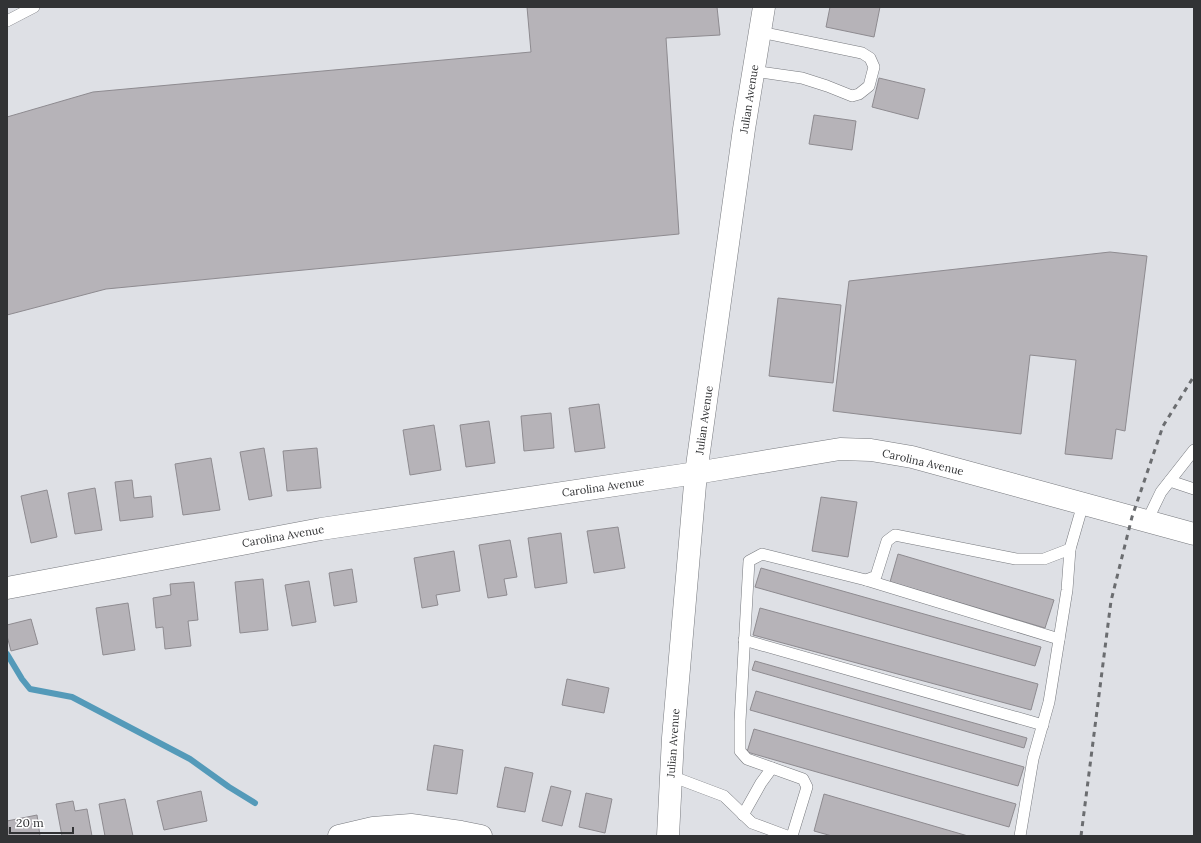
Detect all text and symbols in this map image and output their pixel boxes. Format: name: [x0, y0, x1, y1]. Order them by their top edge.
street label: Julian Avenue: [737, 64, 761, 135]
street label: Julian Avenue: [692, 385, 716, 456]
street label: Carolina Avenue: [881, 446, 965, 478]
street label: Carolina Avenue: [561, 474, 645, 500]
street label: Carolina Avenue: [241, 522, 325, 550]
street label: Julian Avenue: [664, 708, 682, 779]
scale bar: [10, 809, 73, 835]
text: 20 m: [16, 815, 44, 830]

